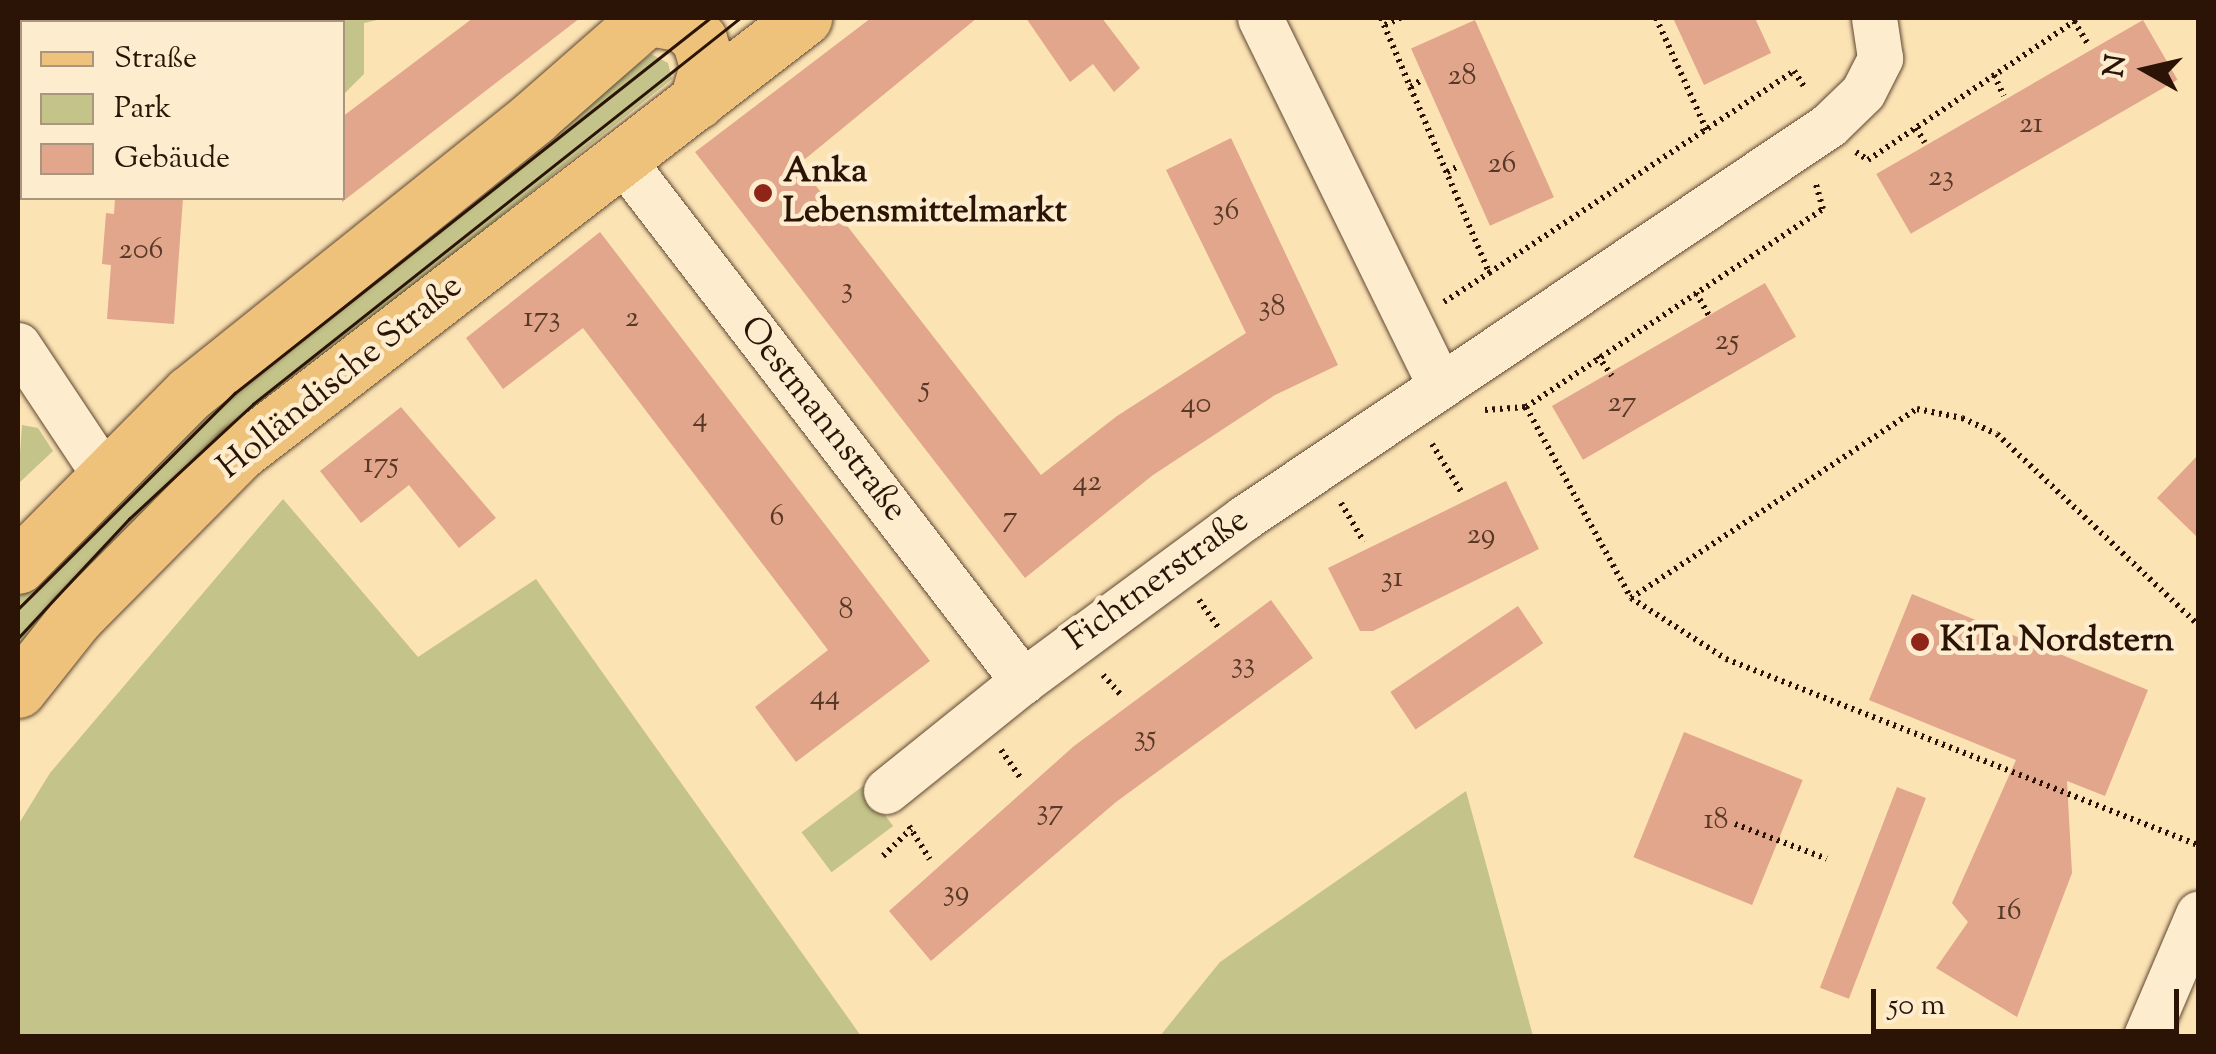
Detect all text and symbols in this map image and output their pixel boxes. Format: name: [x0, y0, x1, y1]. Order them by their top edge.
legend: [20, 20, 345, 200]
north arrow: [2096, 20, 2196, 120]
text: Straße: [114, 38, 197, 81]
text: N: [2095, 52, 2138, 80]
house number: 28: [1447, 59, 1477, 95]
text: Park: [114, 88, 171, 131]
house number: 21: [2019, 107, 2043, 143]
text: Gebäude: [114, 138, 230, 181]
house number: 26: [1488, 147, 1516, 183]
place label: Anka Lebensmittelmarkt: [783, 152, 1067, 234]
house number: 23: [1928, 160, 1954, 196]
marker: Anka Lebensmittelmarkt: [752, 182, 774, 204]
house number: 36: [1213, 194, 1239, 230]
house number: 206: [119, 233, 163, 269]
street label: Holländische Straße: [210, 266, 472, 490]
house number: 3: [841, 272, 853, 308]
house number: 38: [1258, 290, 1286, 326]
house number: 173: [523, 301, 561, 337]
house number: 2: [625, 301, 639, 337]
street label: Oestmannstraße: [729, 309, 915, 531]
house number: 25: [1715, 324, 1739, 360]
house number: 5: [920, 371, 930, 407]
house number: 27: [1607, 386, 1637, 422]
house number: 40: [1181, 387, 1211, 423]
house number: 4: [692, 401, 708, 437]
house number: 175: [363, 447, 399, 483]
house number: 42: [1072, 465, 1102, 501]
house number: 6: [770, 500, 784, 536]
house number: 7: [1002, 501, 1018, 537]
street label: Fichtnerstraße: [1058, 501, 1258, 661]
house number: 29: [1467, 518, 1495, 554]
house number: 31: [1381, 561, 1403, 597]
house number: 8: [839, 593, 853, 629]
place label: KiTa Nordstern: [1940, 621, 2174, 663]
marker: KiTa Nordstern: [1909, 631, 1931, 653]
house number: 33: [1231, 647, 1255, 683]
house number: 44: [810, 679, 840, 715]
house number: 35: [1134, 720, 1156, 756]
house number: 37: [1036, 794, 1064, 830]
house number: 18: [1703, 803, 1729, 839]
house number: 39: [943, 875, 969, 911]
house number: 16: [1996, 894, 2022, 930]
scale bar: [1876, 969, 2184, 1031]
text: 50 m: [1888, 985, 1945, 1028]

